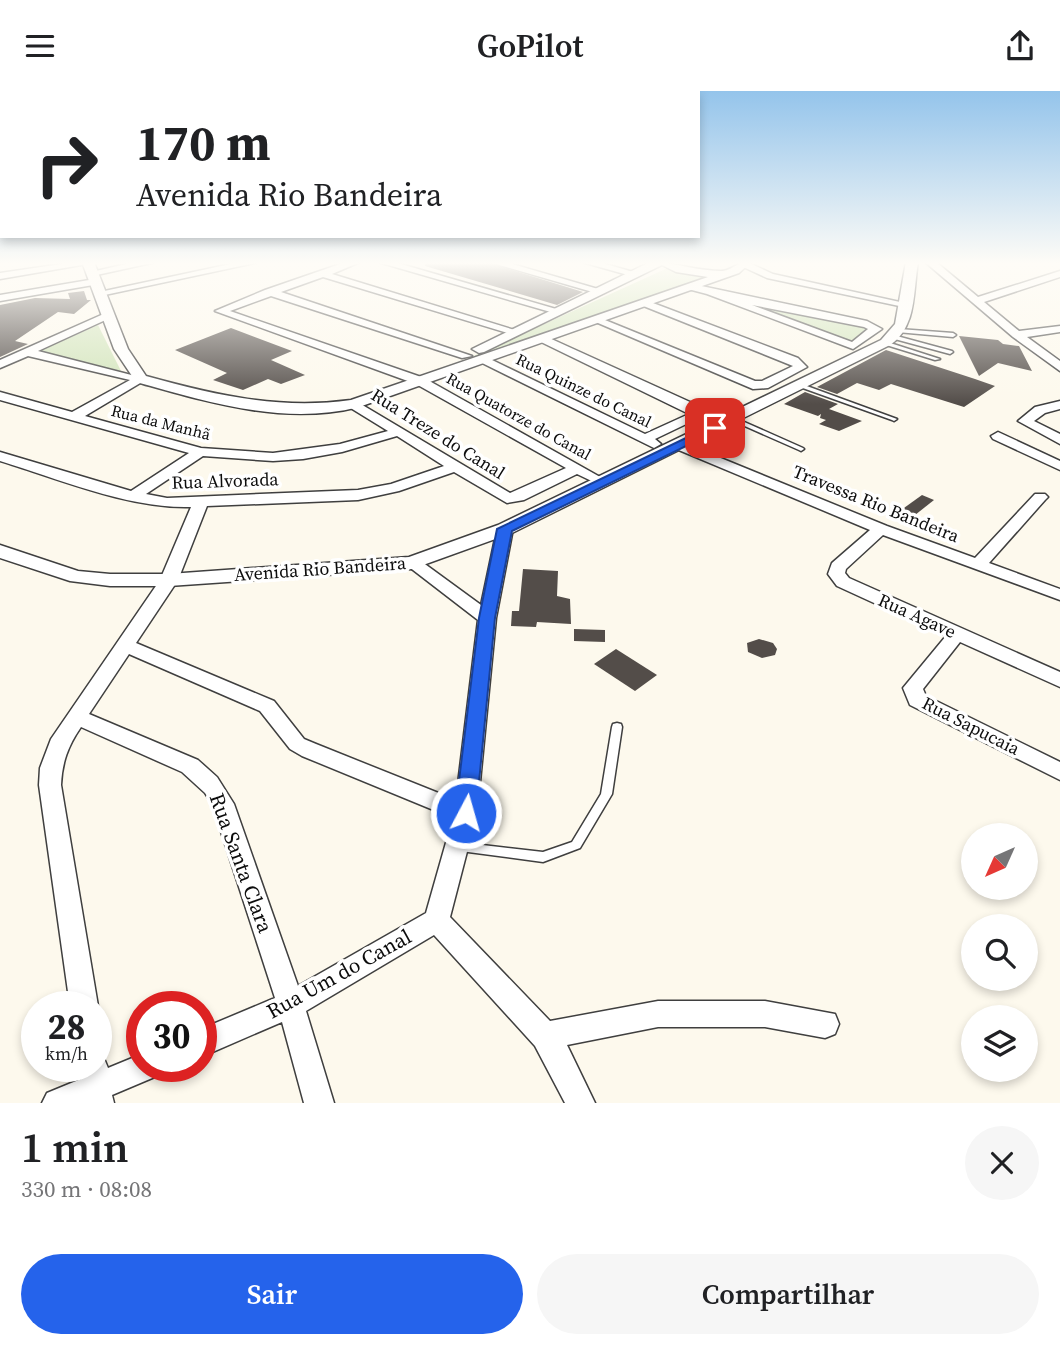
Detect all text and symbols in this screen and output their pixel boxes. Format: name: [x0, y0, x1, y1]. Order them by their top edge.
text: GoPilot: [477, 24, 583, 68]
icon: menu: [21, 27, 59, 65]
icon: share: [1001, 27, 1039, 65]
text: 170 m: [136, 109, 271, 176]
icon: right: [21, 119, 112, 210]
text: Avenida Rio Bandeira: [136, 173, 442, 217]
street label: Rua Quinze do Canal: [513, 348, 656, 432]
street label: Rua Quatorze do Canal: [443, 367, 596, 465]
street label: Rua Treze do Canal: [366, 382, 510, 485]
pin: [685, 398, 745, 458]
street label: Rua da Manhã: [109, 399, 214, 445]
icon: arrive: [696, 409, 734, 447]
street label: Travessa Rio Bandeira: [789, 459, 964, 549]
street label: Rua Alvorada: [171, 466, 280, 495]
street label: Avenida Rio Bandeira: [233, 550, 408, 587]
street label: Rua Agave: [874, 587, 960, 644]
street label: Rua Sapucaia: [918, 690, 1025, 761]
position arrow: [429, 776, 503, 850]
street label: Rua Santa Clara: [203, 789, 280, 937]
north arrow: [961, 823, 1038, 899]
map controls: [961, 823, 1038, 1082]
button: search: [961, 914, 1038, 991]
street label: Rua Um do Canal: [261, 922, 416, 1025]
speed limit sign: 30: [126, 991, 217, 1082]
text: 28: [48, 1003, 85, 1051]
button: layers: [961, 1005, 1038, 1082]
text: km/h: [45, 1041, 88, 1066]
text: 1 min: [21, 1118, 129, 1176]
button: close: [965, 1126, 1039, 1200]
text: 330 m · 08:08: [21, 1173, 152, 1205]
button: Sair: [21, 1254, 523, 1334]
button: Compartilhar: [537, 1254, 1039, 1334]

